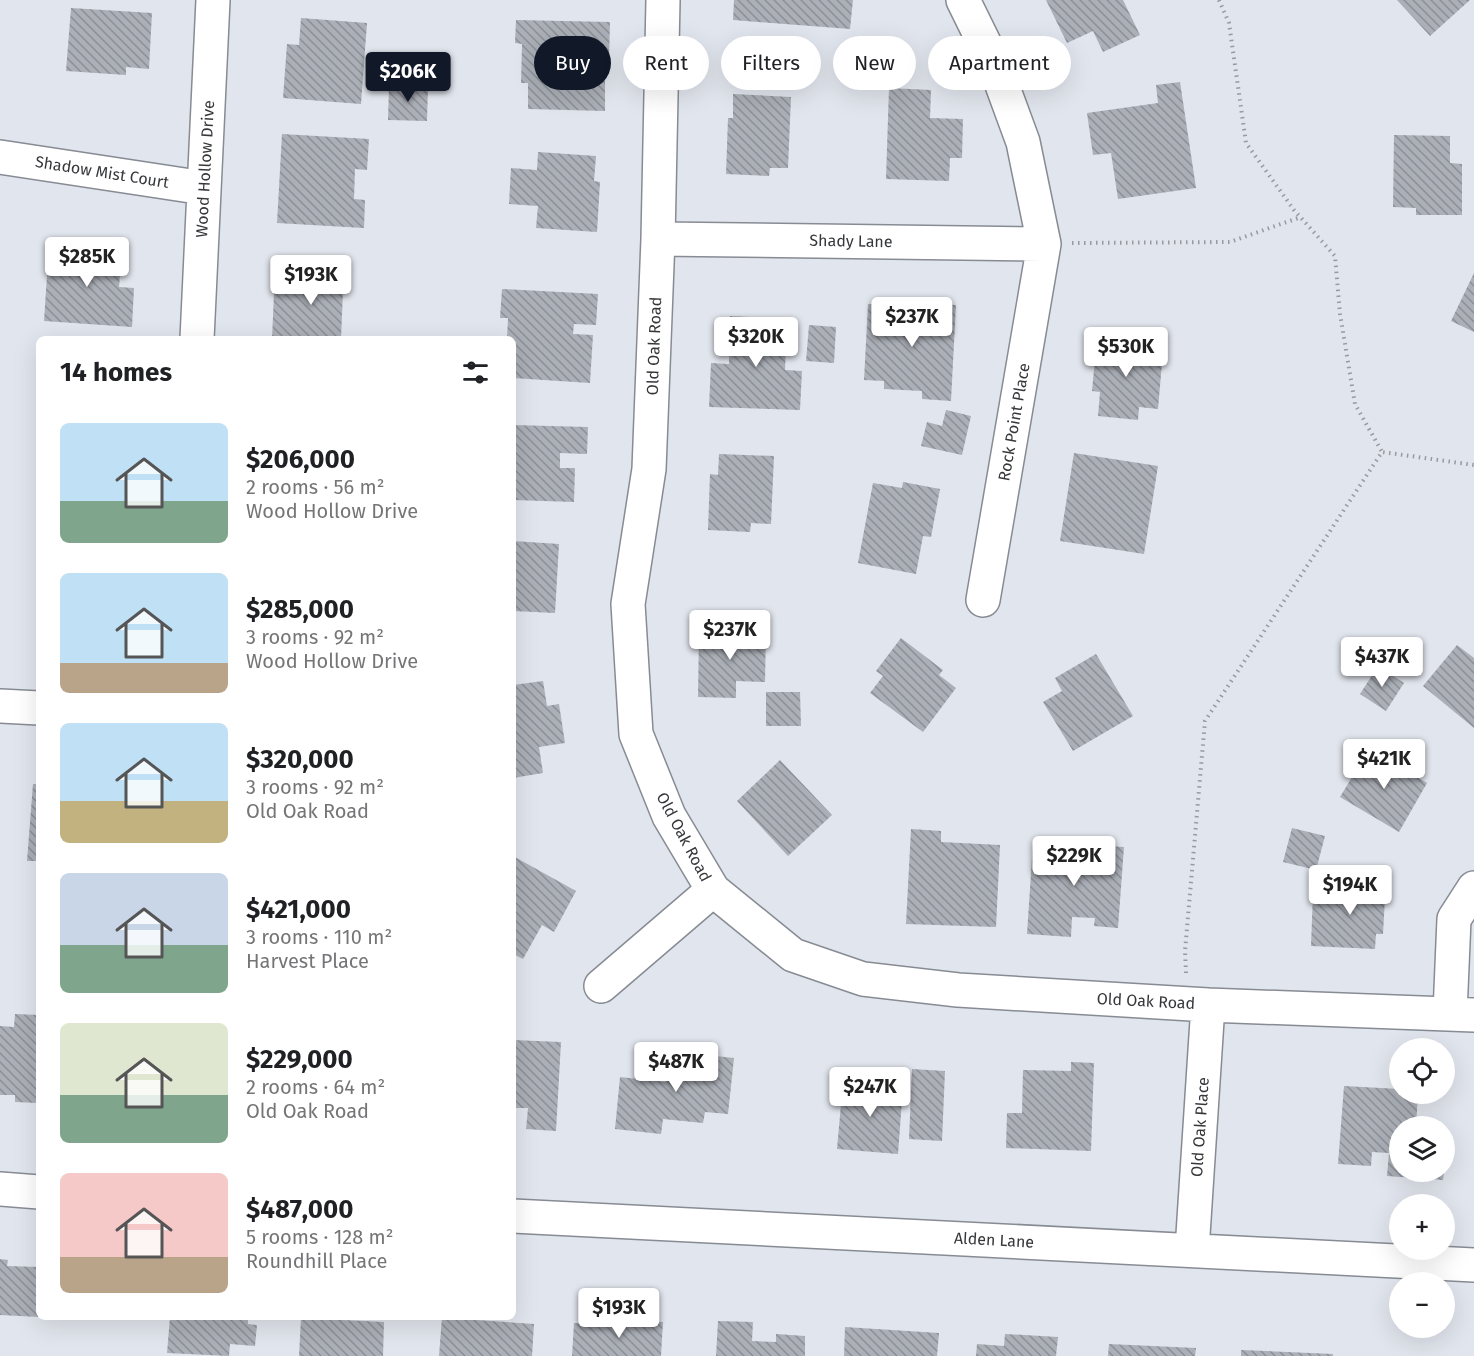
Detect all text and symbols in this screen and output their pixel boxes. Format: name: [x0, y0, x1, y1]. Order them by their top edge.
chip: Buy: [534, 36, 611, 90]
chip: Rent: [623, 36, 709, 90]
chip: Filters: [721, 36, 821, 90]
chip: New: [833, 36, 916, 90]
chip: Apartment: [928, 36, 1071, 90]
pin: $206K: [366, 52, 450, 103]
text: $206K: [380, 59, 436, 83]
street label: Wood Hollow Drive: [192, 100, 218, 238]
street label: Shadow Mist Court: [34, 152, 170, 192]
street label: Shady Lane: [809, 231, 893, 251]
pin: $285K: [45, 237, 129, 288]
text: $285K: [59, 244, 115, 268]
pin: $193K: [269, 255, 353, 306]
text: $193K: [284, 262, 338, 286]
street label: Old Oak Road: [643, 296, 665, 396]
pin: $237K: [870, 297, 954, 348]
text: $237K: [885, 304, 939, 328]
pin: $320K: [714, 317, 798, 368]
text: $320K: [728, 324, 784, 348]
pin: $530K: [1084, 327, 1168, 378]
text: $530K: [1098, 334, 1154, 358]
icon: filters: [459, 356, 492, 389]
text: 14 homes: [60, 357, 172, 388]
street label: Rock Point Place: [994, 362, 1034, 482]
text: $206,000: [246, 444, 355, 475]
icon: home: [108, 447, 180, 519]
text: 2 rooms · 56 m²: [246, 475, 385, 499]
text: Wood Hollow Drive: [246, 499, 418, 523]
text: $285,000: [246, 594, 354, 625]
icon: home: [108, 597, 180, 669]
pin: $237K: [688, 610, 772, 661]
text: $237K: [703, 617, 757, 641]
text: 3 rooms · 92 m²: [246, 625, 384, 649]
pin: $437K: [1340, 637, 1424, 688]
text: $437K: [1355, 644, 1409, 668]
text: Wood Hollow Drive: [246, 649, 418, 673]
pin: $421K: [1342, 739, 1426, 790]
text: $320,000: [246, 744, 354, 775]
text: $421K: [1357, 746, 1411, 770]
icon: home: [108, 747, 180, 819]
text: 3 rooms · 92 m²: [246, 775, 384, 799]
street label: Old Oak Road: [653, 789, 715, 885]
text: Old Oak Road: [246, 799, 369, 823]
pin: $229K: [1032, 836, 1116, 887]
text: $229K: [1046, 843, 1102, 867]
pin: $194K: [1308, 865, 1392, 916]
text: $194K: [1323, 872, 1377, 896]
text: $421,000: [246, 894, 351, 925]
icon: home: [108, 897, 180, 969]
text: 3 rooms · 110 m²: [246, 925, 392, 949]
text: Harvest Place: [246, 949, 369, 973]
street label: Old Oak Road: [1096, 989, 1196, 1013]
map controls: [1389, 1038, 1455, 1338]
button: locate: [1389, 1038, 1455, 1104]
pin: $487K: [634, 1042, 718, 1093]
text: $229,000: [246, 1044, 353, 1075]
icon: home: [108, 1047, 180, 1119]
text: $487K: [648, 1049, 704, 1073]
pin: $247K: [828, 1067, 912, 1118]
text: $247K: [843, 1074, 897, 1098]
text: 2 rooms · 64 m²: [246, 1075, 385, 1099]
street label: Old Oak Place: [1187, 1076, 1213, 1178]
text: Old Oak Road: [246, 1099, 369, 1123]
button: layers: [1389, 1116, 1455, 1182]
text: $487,000: [246, 1194, 353, 1225]
button: +: [1389, 1194, 1455, 1260]
icon: home: [108, 1197, 180, 1269]
text: 5 rooms · 128 m²: [246, 1225, 394, 1249]
street label: Alden Lane: [953, 1228, 1035, 1252]
text: Roundhill Place: [246, 1249, 387, 1273]
button: −: [1389, 1272, 1455, 1338]
pin: $193K: [577, 1288, 661, 1339]
text: $193K: [592, 1295, 646, 1319]

